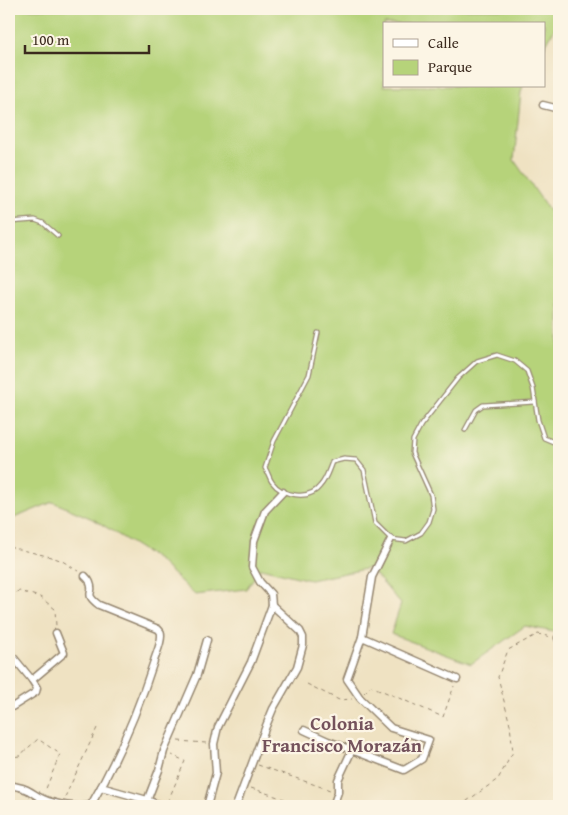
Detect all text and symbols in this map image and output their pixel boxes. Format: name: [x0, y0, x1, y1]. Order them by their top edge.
scale bar: [25, 22, 149, 54]
legend: [383, 22, 546, 88]
text: 100 m: [32, 29, 70, 50]
text: Calle: [428, 32, 459, 53]
text: Parque: [428, 56, 472, 77]
district label: Colonia Francisco Morazán: [262, 709, 423, 759]

